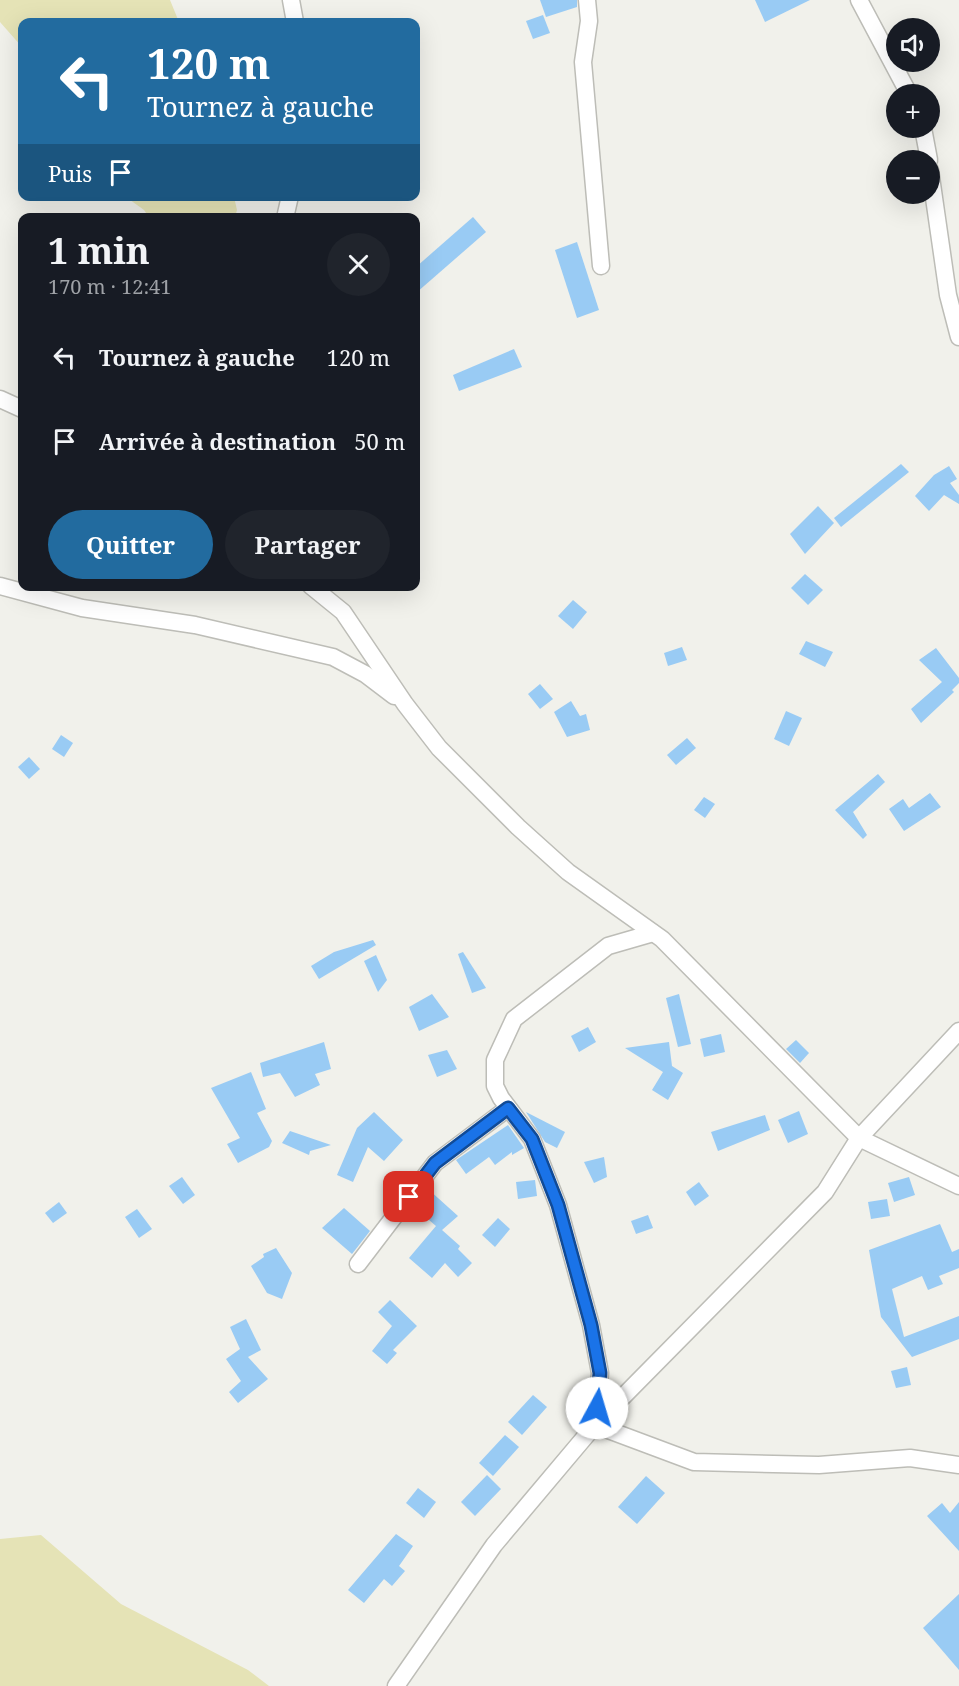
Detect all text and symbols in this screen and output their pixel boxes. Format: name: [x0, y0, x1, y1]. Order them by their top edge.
map controls: [886, 18, 940, 204]
button: sound: [886, 18, 940, 72]
text: 120 m: [147, 34, 271, 91]
icon: left: [48, 42, 126, 120]
button: +: [886, 84, 940, 138]
text: Tournez à gauche: [147, 88, 374, 125]
button: −: [886, 150, 940, 204]
icon: arrive: [104, 156, 137, 189]
text: Puis: [48, 158, 92, 188]
text: 1 min: [48, 226, 150, 275]
button: close: [327, 233, 390, 296]
text: 170 m · 12:41: [48, 273, 171, 300]
icon: left: [48, 341, 81, 374]
text: Tournez à gauche: [99, 342, 295, 372]
text: 120 m: [327, 342, 390, 372]
icon: arrive: [48, 425, 81, 458]
text: Arrivée à destination: [99, 426, 336, 456]
text: 50 m: [354, 426, 405, 456]
button: Quitter: [48, 510, 213, 579]
button: Partager: [225, 510, 390, 579]
pin: [383, 1171, 434, 1222]
icon: arrive: [392, 1180, 425, 1213]
position arrow: [565, 1376, 629, 1440]

